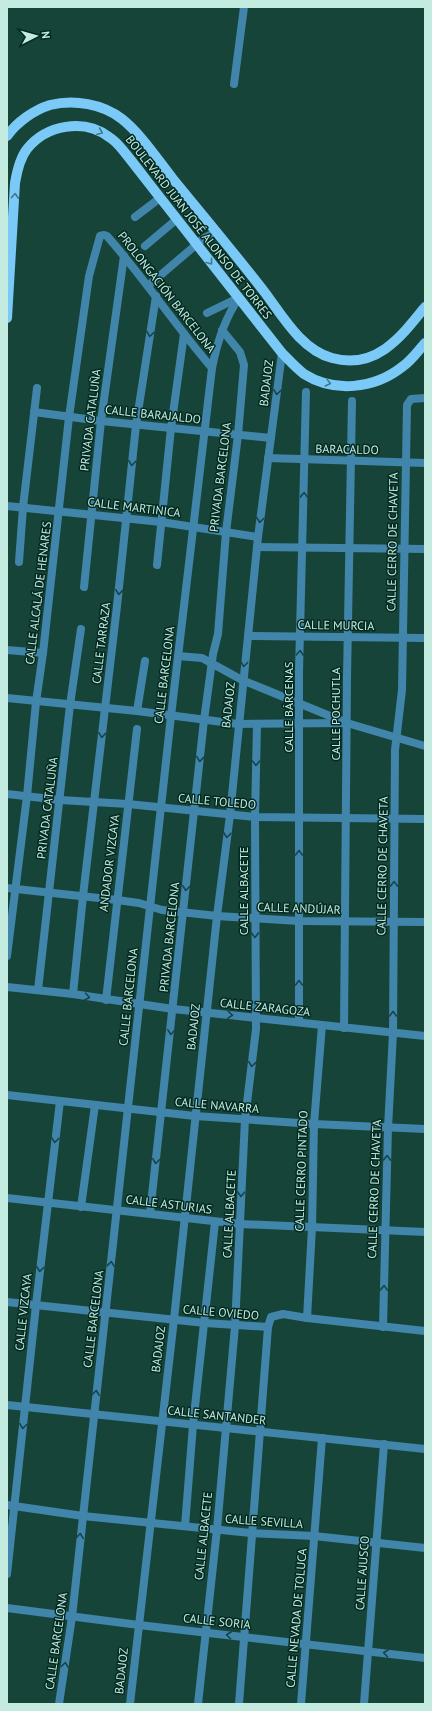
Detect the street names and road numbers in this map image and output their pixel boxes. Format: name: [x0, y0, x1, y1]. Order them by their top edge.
street label: BOULEVARD JUAN JOSÉ ALONSO DE TORRES: [123, 132, 275, 322]
street label: PROLONGACIÓN BARCELONA: [115, 228, 219, 356]
street label: BADAJOZ: [256, 359, 276, 407]
street label: PRIVADA CATALUÑA: [76, 368, 104, 472]
street label: CALLE BARAJALDO: [104, 402, 202, 426]
street label: PRIVADA BARCELONA: [206, 421, 234, 533]
street label: BARACALDO: [315, 441, 379, 457]
street label: CALLE CERRO DE CHAVETA: [383, 472, 401, 612]
street label: CALLE MARTINICA: [87, 494, 181, 520]
street label: CALLE ALCALÁ DE HENARES: [22, 521, 54, 665]
street label: CALLE TARRAZA: [89, 601, 113, 685]
street label: CALLE MURCIA: [297, 617, 375, 633]
street label: CALLE BARCELONA: [151, 625, 177, 725]
street label: CALLE BÁRCENAS: [281, 662, 296, 752]
street label: CALLE POCHUTLA: [328, 668, 343, 761]
street label: BADAJOZ: [218, 681, 238, 729]
street label: PRIVADA CATALUÑA: [33, 756, 61, 860]
street label: CALLE TOLEDO: [177, 790, 257, 812]
street label: CALLE CERRO DE CHAVETA: [373, 796, 391, 936]
street label: ANDADOR VIZCAYA: [96, 814, 122, 912]
street label: CALLE ALBACETE: [236, 847, 251, 935]
street label: PRIVADA BARCELONA: [156, 881, 182, 993]
street label: CALLE ANDÚJAR: [257, 899, 341, 917]
street label: CALLE BARCELONA: [115, 947, 141, 1047]
street label: CALLE ZARAGOZA: [219, 995, 311, 1019]
street label: BADAJOZ: [183, 1003, 203, 1051]
street label: CALLE NAVARRA: [174, 1094, 260, 1116]
street label: CALLE CERRO PINTADO: [291, 1110, 311, 1232]
street label: CALLE CERRO DE CHAVETA: [364, 1119, 384, 1259]
street label: CALLE ALBACETE: [219, 1169, 239, 1259]
street label: CALLE ASTURIAS: [125, 1191, 213, 1217]
street label: CALLE BARCELONA: [80, 1269, 106, 1369]
street label: CALLE VIZCAYA: [11, 1273, 35, 1351]
street label: CALLE OVIEDO: [182, 1301, 260, 1323]
street label: BADAJOZ: [148, 1325, 168, 1373]
street label: CALLE SANTANDER: [167, 1402, 267, 1428]
street label: CALLE ALBACETE: [191, 1491, 215, 1581]
street label: CALLE SEVILLA: [224, 1511, 304, 1531]
street label: CALLE AJUSCO: [352, 1535, 372, 1611]
street label: CALLE NEVADA DE TOLUCA: [282, 1548, 310, 1688]
street label: CALLE BARCELONA: [42, 1591, 70, 1691]
street label: CALLE SORIA: [182, 1610, 252, 1632]
street label: BADAJOZ: [111, 1647, 131, 1695]

